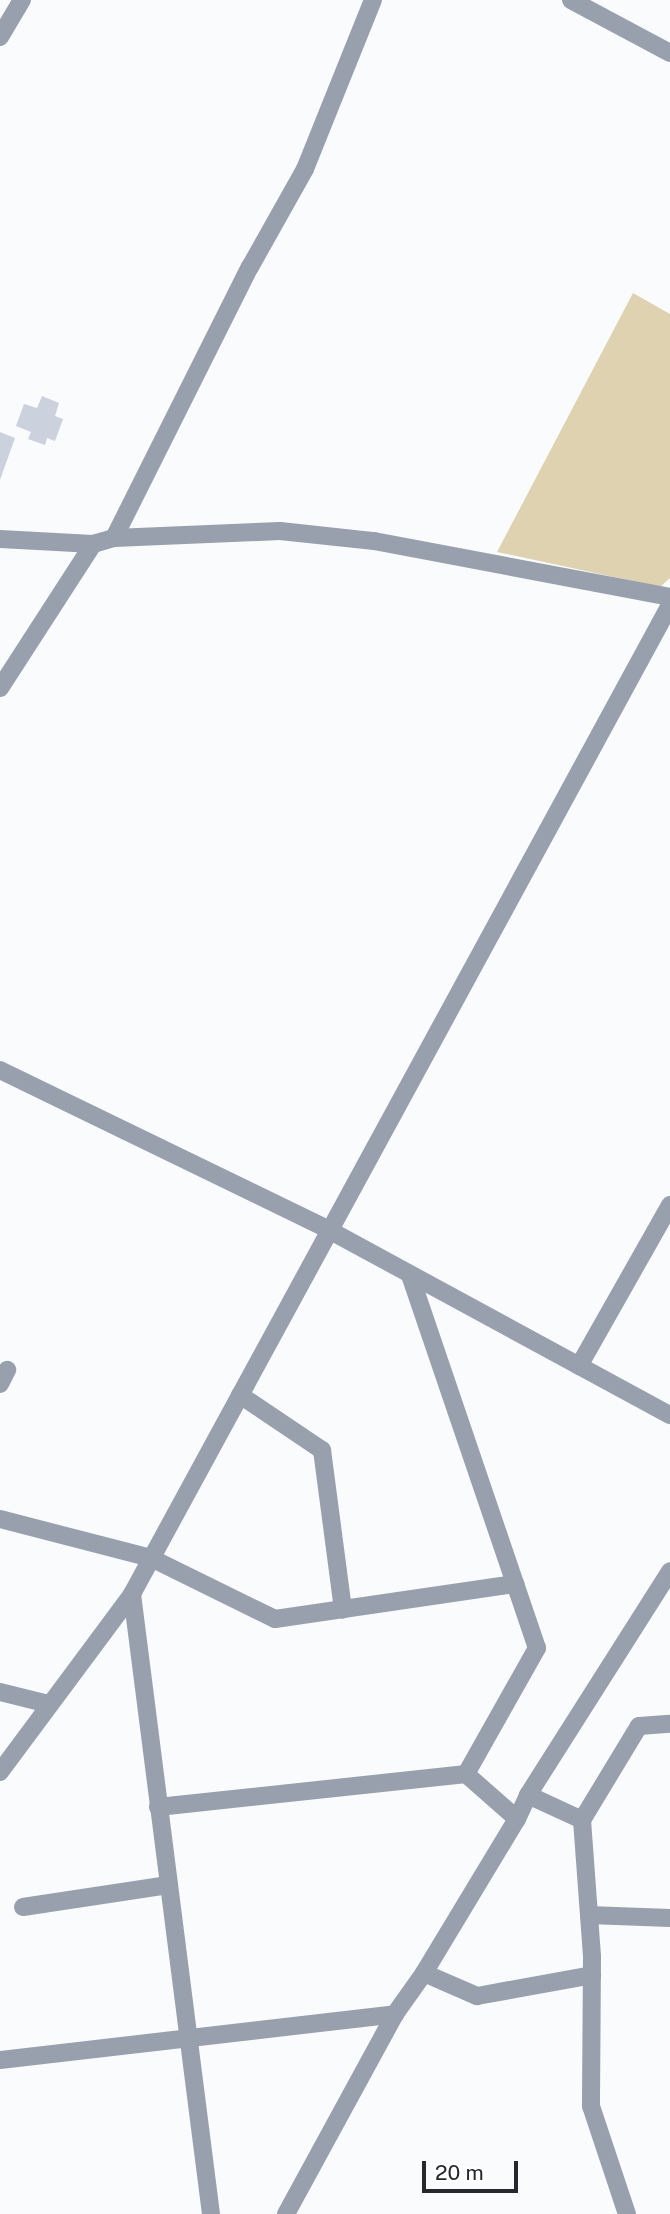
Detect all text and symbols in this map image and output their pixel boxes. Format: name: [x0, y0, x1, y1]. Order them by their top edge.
scale bar: [425, 2148, 521, 2192]
text: 20 m: [435, 2160, 484, 2185]

